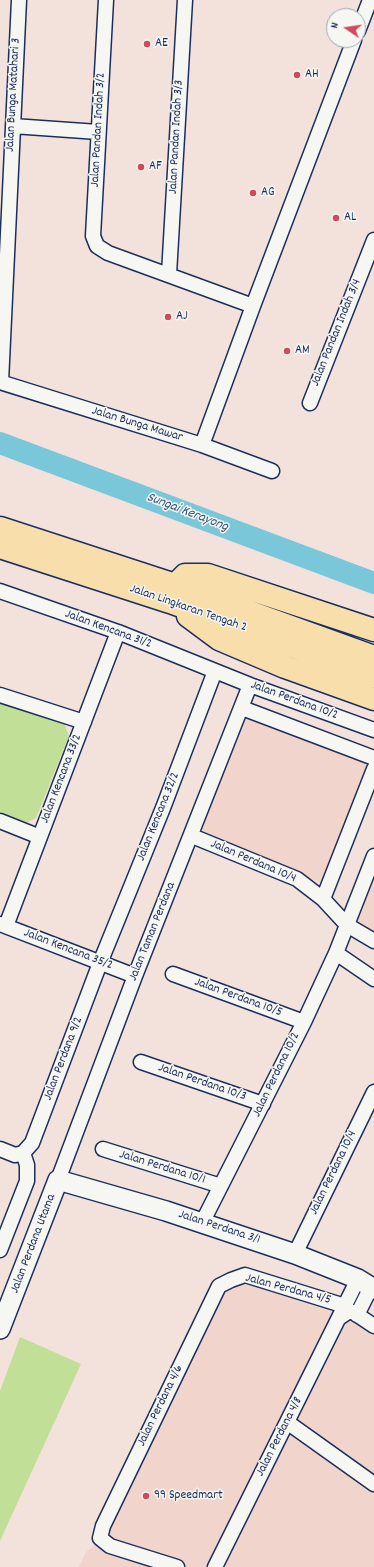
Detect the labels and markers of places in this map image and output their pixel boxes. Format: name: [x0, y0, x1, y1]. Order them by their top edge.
place label: AE: [155, 36, 168, 52]
marker: AE: [142, 39, 152, 49]
place label: AH: [305, 67, 319, 83]
marker: AH: [292, 70, 302, 80]
place label: AF: [149, 159, 162, 175]
marker: AF: [136, 162, 146, 172]
place label: AG: [261, 185, 275, 201]
marker: AG: [248, 188, 258, 198]
place label: AL: [344, 210, 356, 226]
marker: AL: [331, 213, 341, 223]
place label: AJ: [176, 309, 188, 325]
marker: AJ: [163, 312, 173, 322]
place label: AM: [295, 343, 310, 359]
marker: AM: [282, 346, 292, 356]
place label: 99 Speedmart: [154, 1488, 223, 1504]
marker: 99 Speedmart: [141, 1491, 151, 1501]

